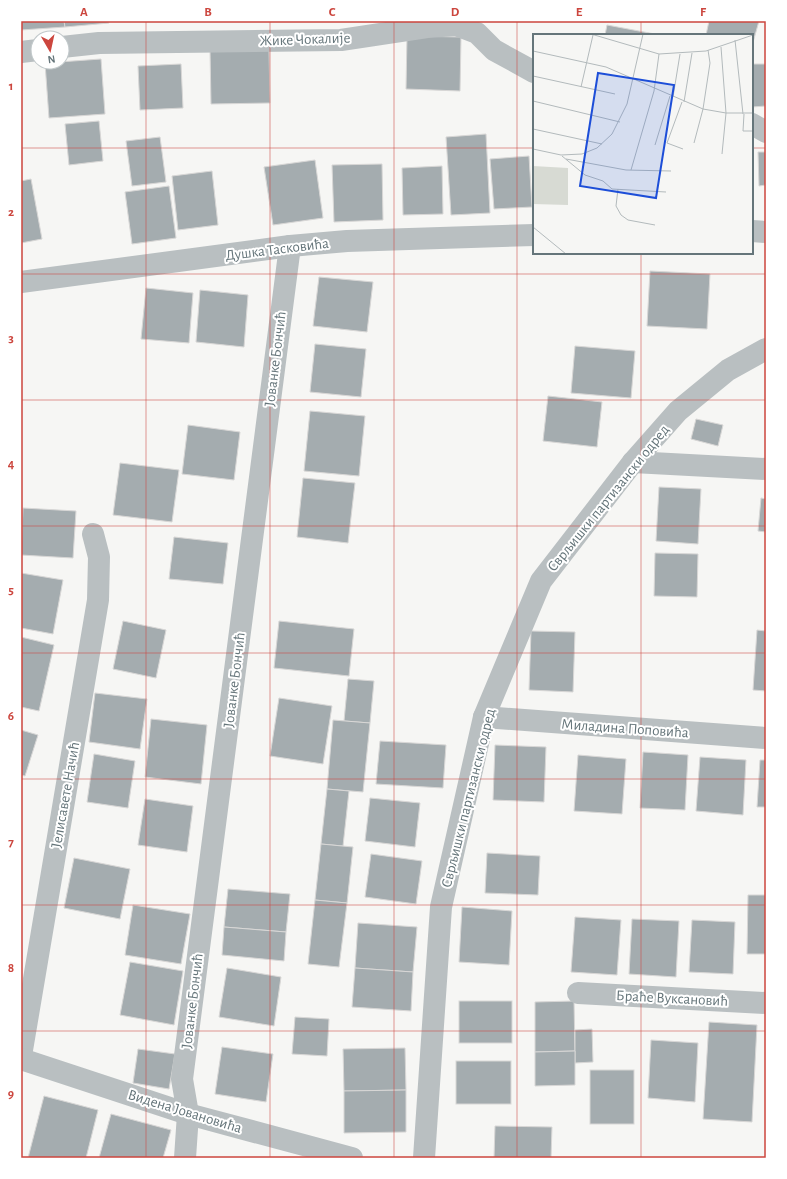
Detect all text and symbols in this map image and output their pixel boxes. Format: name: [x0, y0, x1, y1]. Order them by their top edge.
text: A: [80, 6, 88, 19]
text: B: [204, 6, 212, 19]
text: C: [329, 6, 336, 19]
text: D: [451, 6, 460, 19]
text: E: [576, 6, 583, 19]
text: F: [700, 6, 707, 19]
north arrow: [30, 30, 70, 70]
street label: Жике Чокалије: [259, 30, 351, 49]
inset map: [533, 34, 753, 254]
text: N: [47, 53, 56, 65]
text: 1: [9, 80, 13, 93]
text: 2: [8, 206, 14, 219]
street label: Душка Тасковића: [224, 236, 330, 263]
street label: Јованке Бончић: [262, 311, 289, 408]
text: 3: [8, 332, 14, 345]
street label: Сврљишки партизански одред: [545, 422, 672, 575]
text: 4: [8, 458, 15, 471]
text: 5: [8, 584, 14, 597]
street label: Јованке Бончић: [221, 632, 248, 729]
street label: Сврљишки партизански одред: [439, 707, 498, 889]
text: 6: [8, 710, 14, 723]
street label: Миладина Поповића: [561, 717, 689, 740]
street label: Јелисавете Начић: [49, 741, 82, 849]
text: 7: [8, 836, 14, 849]
street label: Јованке Бончић: [179, 953, 206, 1050]
text: 8: [8, 962, 14, 975]
street label: Браће Вуксановић: [616, 988, 728, 1009]
street label: Видена Јовановића: [126, 1087, 244, 1136]
text: 9: [8, 1088, 14, 1101]

